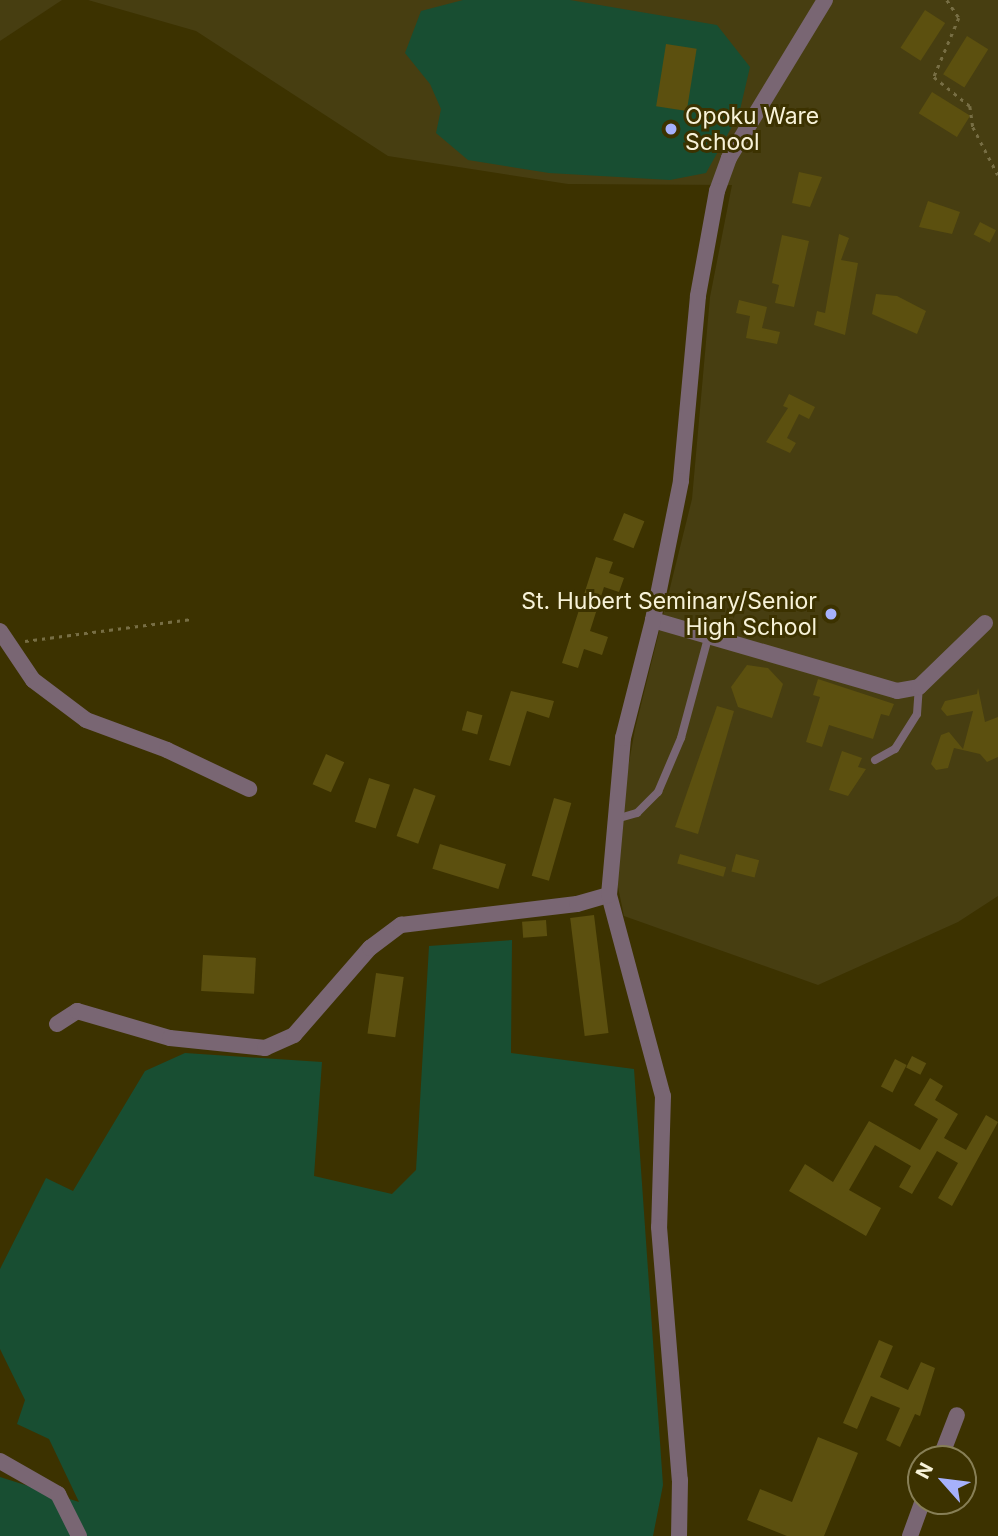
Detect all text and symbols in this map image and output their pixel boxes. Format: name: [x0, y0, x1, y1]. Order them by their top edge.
place label: Opoku Ware School: [685, 102, 819, 156]
marker: Opoku Ware School: [663, 121, 679, 137]
place label: St. Hubert Seminary/Senior High School: [521, 587, 817, 641]
marker: St. Hubert Seminary/Senior High School: [823, 606, 839, 622]
north arrow: [907, 1445, 977, 1515]
text: N: [911, 1459, 938, 1483]

